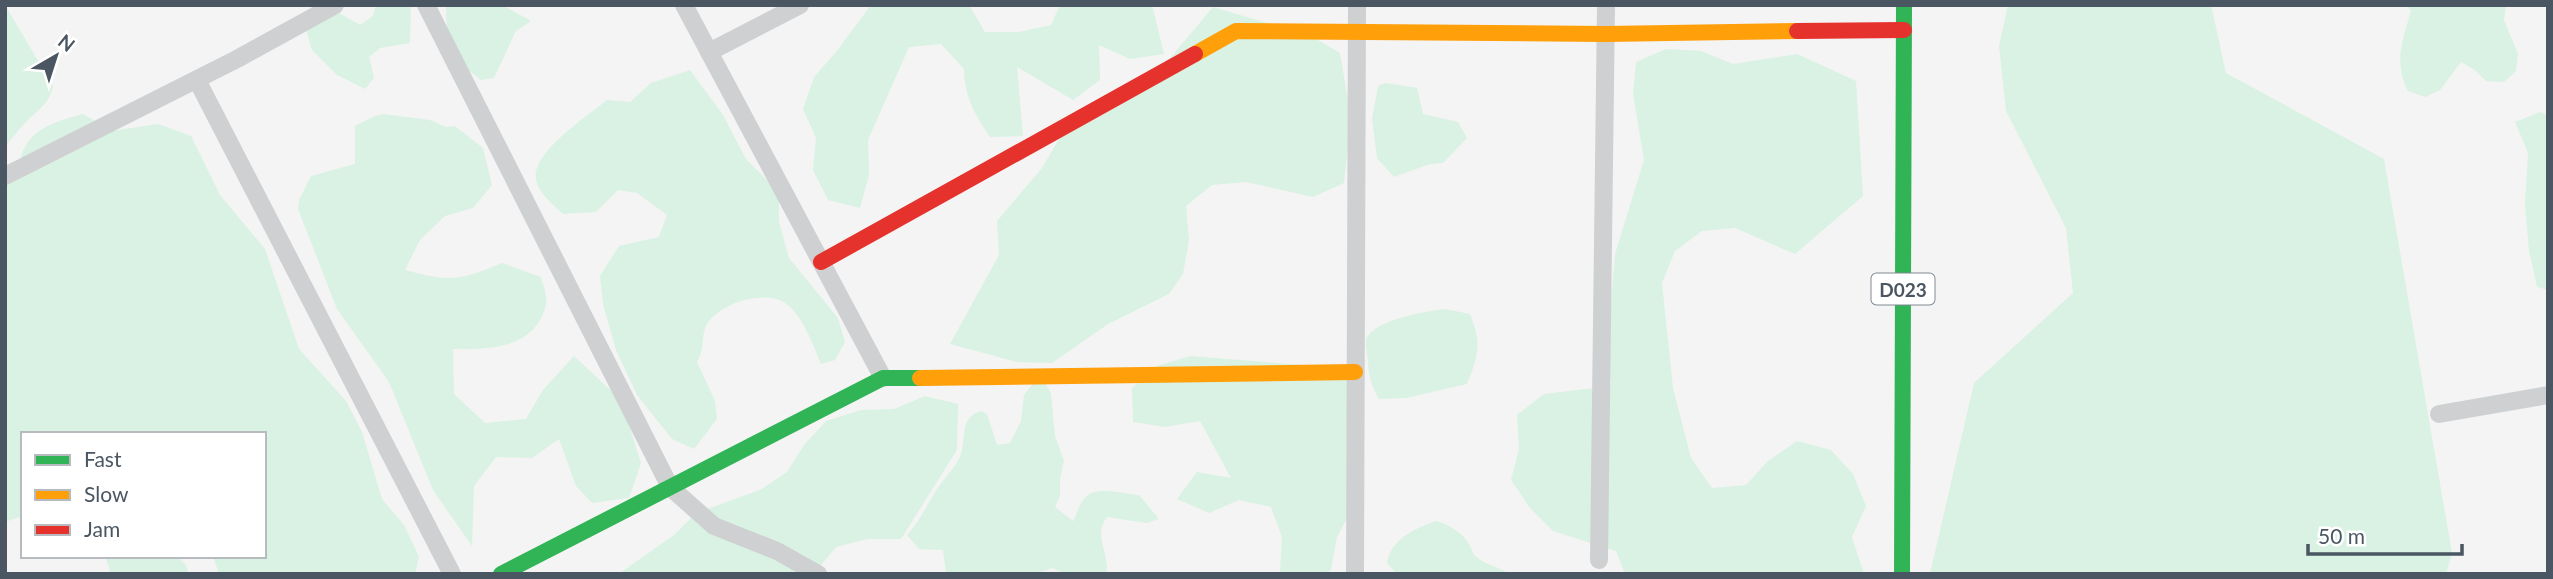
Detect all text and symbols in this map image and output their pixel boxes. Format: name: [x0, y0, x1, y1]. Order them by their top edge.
north arrow: [21, 21, 91, 91]
text: N: [54, 29, 80, 56]
road number: D023: [1871, 274, 1934, 304]
legend: [21, 432, 266, 558]
text: Fast: [84, 446, 122, 471]
text: Slow: [84, 481, 129, 506]
scale bar: [2308, 512, 2462, 556]
text: Jam: [84, 516, 120, 541]
text: 50 m: [2318, 523, 2365, 548]

